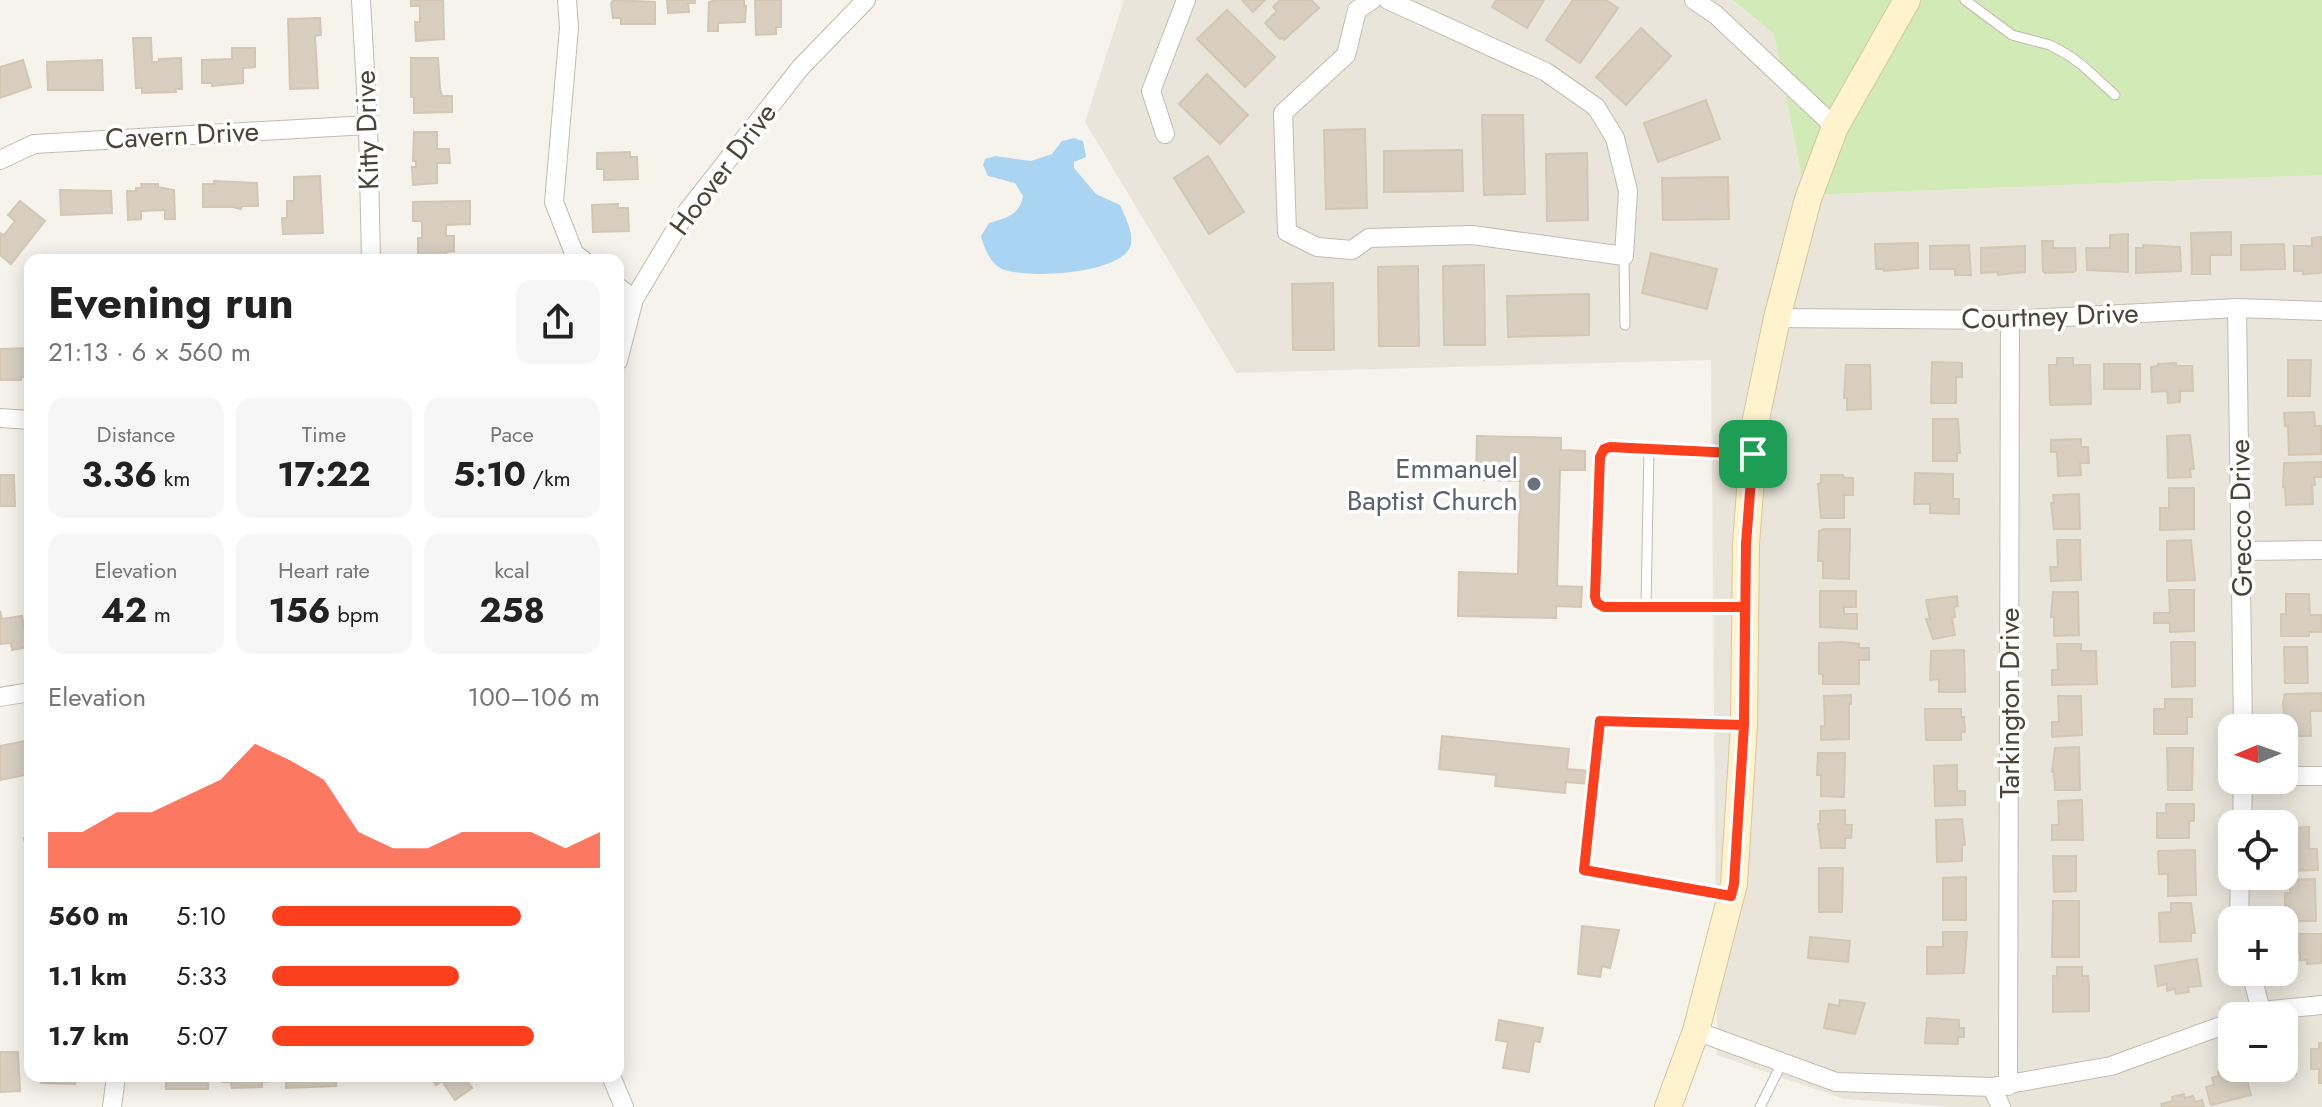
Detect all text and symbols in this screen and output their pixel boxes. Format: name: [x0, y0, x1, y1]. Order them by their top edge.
street label: Kitty Drive: [344, 70, 390, 190]
street label: Hoover Drive: [659, 94, 787, 244]
street label: Cavern Drive: [104, 111, 260, 159]
text: Evening run: [48, 271, 294, 335]
button: share: [516, 280, 600, 364]
street label: Courtney Drive: [1961, 292, 2139, 340]
text: 21:13 · 6 × 560 m: [48, 333, 251, 371]
text: Distance: [97, 418, 175, 450]
text: Time: [302, 418, 346, 450]
text: Pace: [490, 418, 534, 450]
pin: [1719, 420, 1787, 488]
icon: arrive: [1731, 432, 1775, 476]
street label: Grecco Drive: [2219, 439, 2263, 597]
place label: Emmanuel Baptist Church: [1347, 448, 1518, 521]
text: 3.36: [82, 450, 157, 499]
text: 17:22: [277, 450, 371, 499]
text: 5:10: [453, 450, 526, 499]
text: km: [157, 462, 190, 494]
text: /km: [526, 462, 571, 494]
marker: Emmanuel Baptist Church: [1525, 475, 1543, 493]
text: Elevation: [95, 554, 177, 586]
text: Heart rate: [278, 554, 370, 586]
text: kcal: [494, 554, 530, 586]
text: 42: [101, 586, 147, 635]
text: 156: [269, 586, 331, 635]
text: 258: [479, 586, 545, 635]
text: m: [147, 598, 171, 630]
text: bpm: [331, 598, 379, 630]
street label: Tarkington Drive: [1989, 608, 2030, 798]
text: Elevation: [48, 678, 146, 716]
text: 100–106 m: [468, 678, 600, 716]
north arrow: [2218, 714, 2298, 794]
map controls: [2218, 714, 2298, 1082]
button: locate: [2218, 810, 2298, 890]
text: 560 m: [48, 897, 129, 935]
text: 5:10: [176, 897, 226, 935]
button: +: [2218, 906, 2298, 986]
text: 1.1 km: [48, 957, 127, 995]
text: 5:33: [176, 957, 227, 995]
button: −: [2218, 1002, 2298, 1082]
text: 1.7 km: [48, 1017, 129, 1055]
text: 5:07: [176, 1017, 228, 1055]

